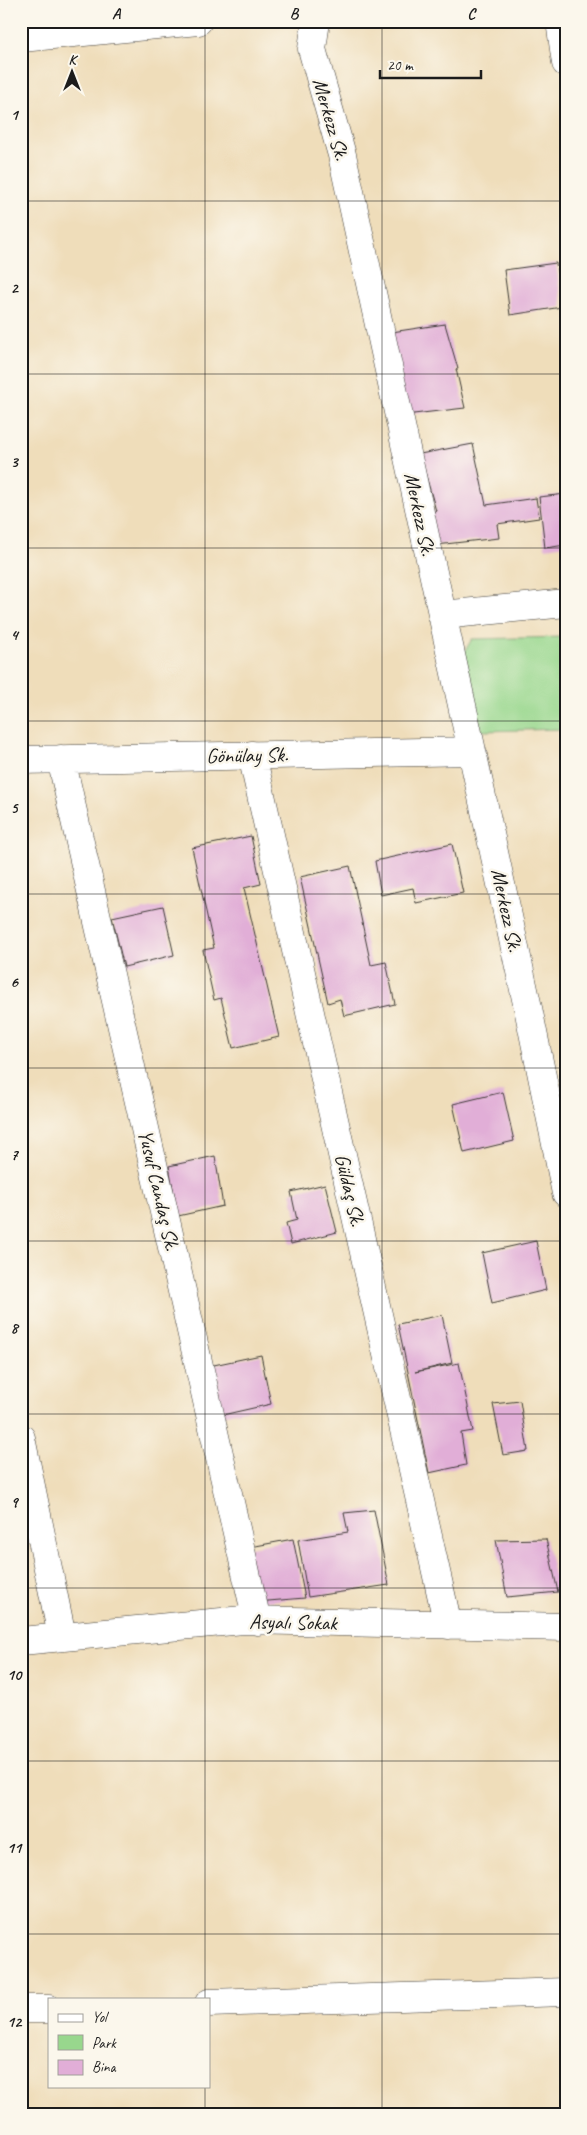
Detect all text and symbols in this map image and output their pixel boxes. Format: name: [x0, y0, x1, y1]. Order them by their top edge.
text: A: [112, 4, 122, 24]
text: B: [290, 4, 300, 24]
text: C: [467, 4, 477, 24]
north arrow: [48, 48, 98, 98]
scale bar: [380, 48, 481, 80]
text: K: [68, 51, 78, 68]
text: 20 m: [387, 56, 414, 75]
street label: Merkezz Sk.: [307, 75, 355, 164]
text: 1: [10, 105, 19, 125]
text: 2: [10, 278, 19, 298]
text: 3: [10, 452, 19, 472]
street label: Merkezz Sk.: [399, 470, 442, 559]
text: 4: [10, 625, 19, 645]
street label: Gönülay Sk.: [206, 741, 289, 769]
text: 5: [11, 798, 20, 818]
street label: Merkezz Sk.: [486, 866, 529, 955]
text: 6: [10, 972, 19, 992]
street label: Yusuf Candaş Sk.: [132, 1127, 186, 1254]
text: 7: [10, 1145, 19, 1165]
street label: Güldaş Sk.: [329, 1151, 371, 1230]
text: 8: [10, 1318, 19, 1338]
text: 9: [10, 1492, 19, 1512]
street label: Asyalı Sokak: [249, 1608, 338, 1636]
text: 10: [7, 1665, 23, 1685]
text: 11: [7, 1838, 23, 1858]
legend: [48, 1998, 210, 2088]
text: Yol: [92, 2008, 109, 2027]
text: 12: [7, 2012, 23, 2032]
text: Park: [92, 2034, 117, 2053]
text: Bina: [92, 2058, 117, 2077]

